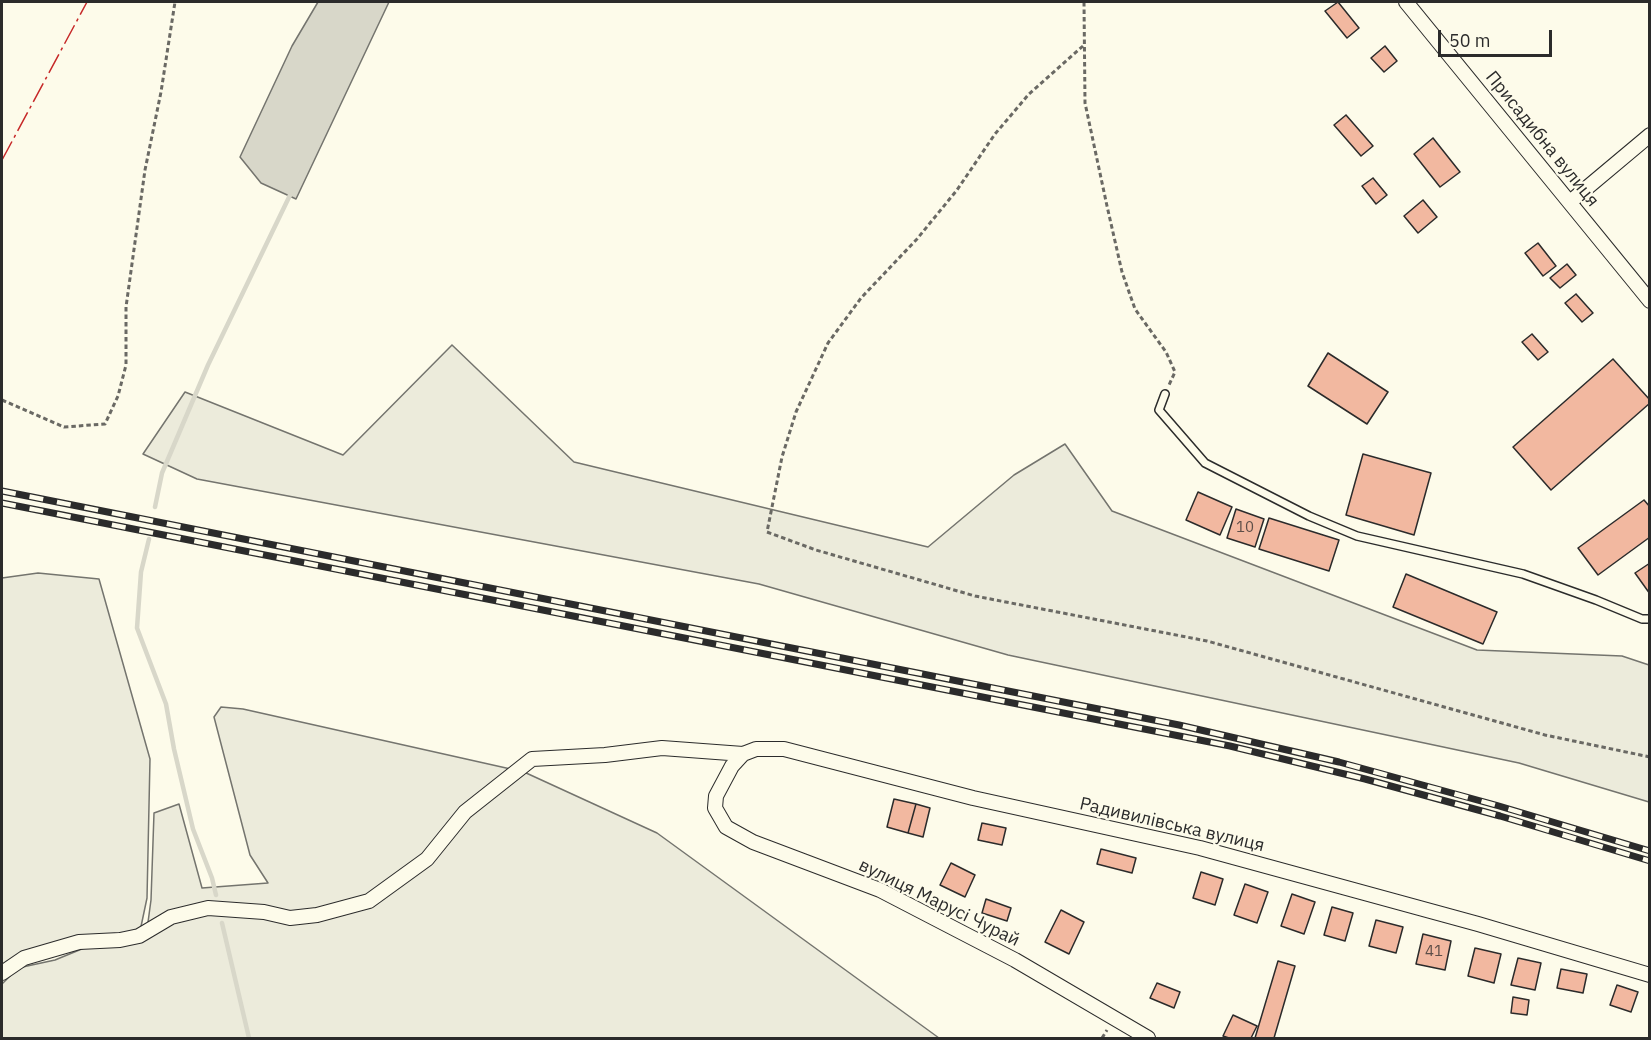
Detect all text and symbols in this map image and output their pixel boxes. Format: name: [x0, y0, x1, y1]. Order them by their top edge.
scale bar: [1441, 18, 1555, 56]
text: 50 m: [1449, 29, 1491, 52]
street label: Присадибна вулиця: [1481, 67, 1603, 211]
house number: 10: [1236, 519, 1254, 537]
street label: Радивилівська вулиця: [1077, 793, 1267, 857]
street label: вулиця Марусі Чурай: [855, 855, 1023, 951]
house number: 41: [1425, 943, 1443, 961]

